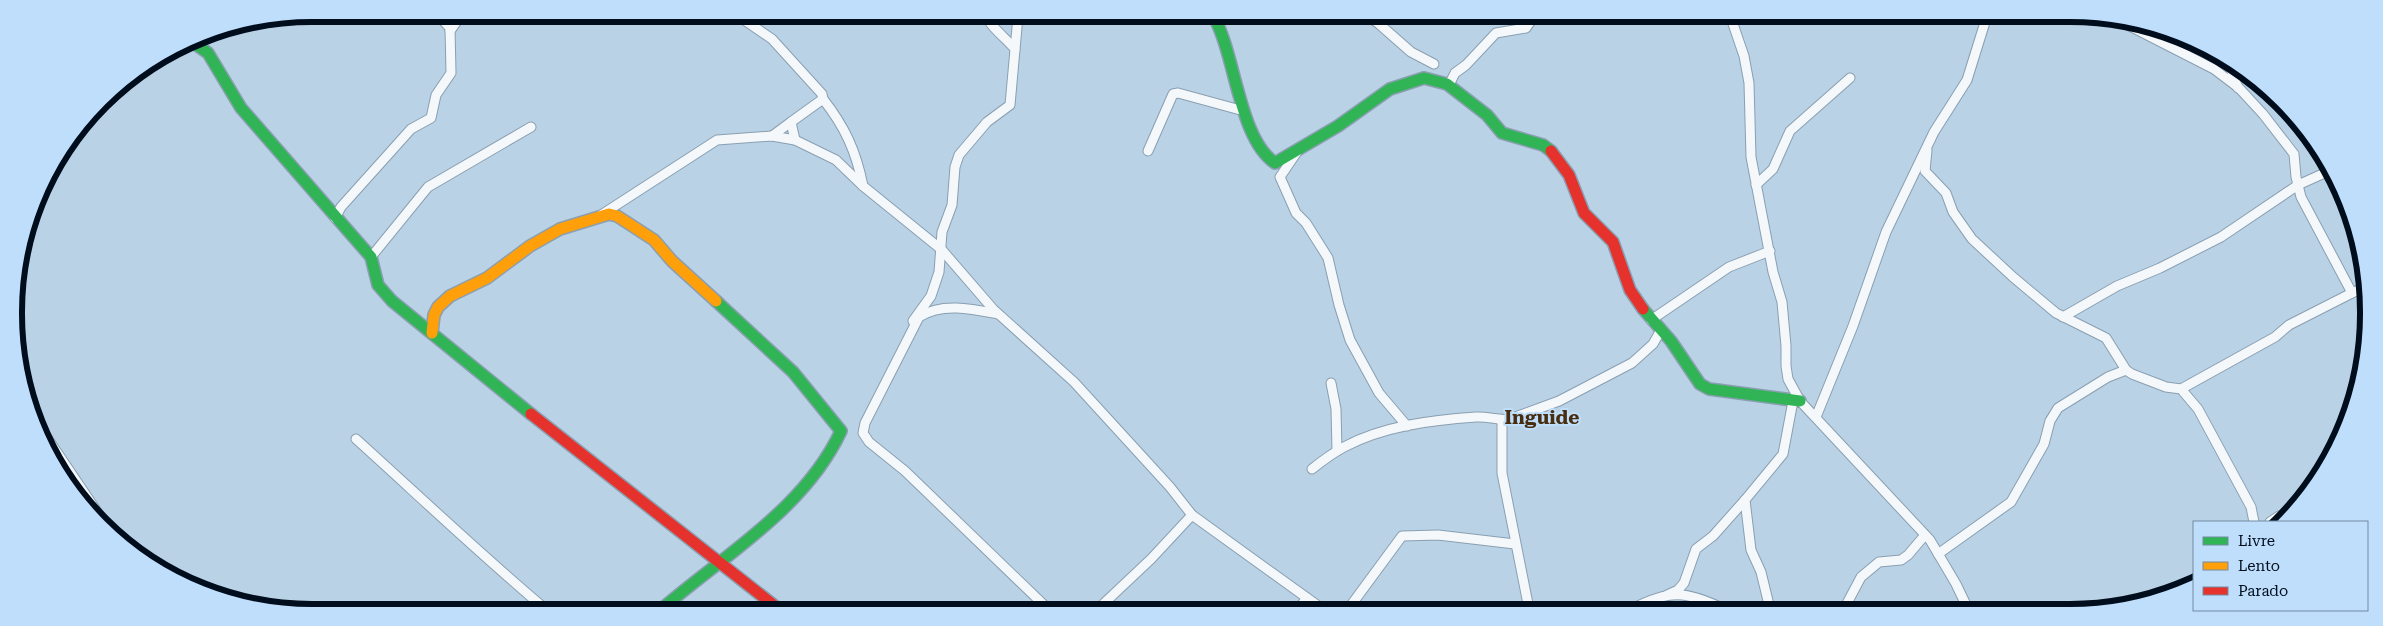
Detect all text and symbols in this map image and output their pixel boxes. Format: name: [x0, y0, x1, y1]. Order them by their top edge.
district label: Inguide: [1505, 406, 1579, 429]
legend: [2193, 521, 2368, 611]
text: Livre: [2238, 532, 2275, 550]
text: Lento: [2238, 557, 2280, 575]
text: Parado: [2238, 582, 2288, 600]

